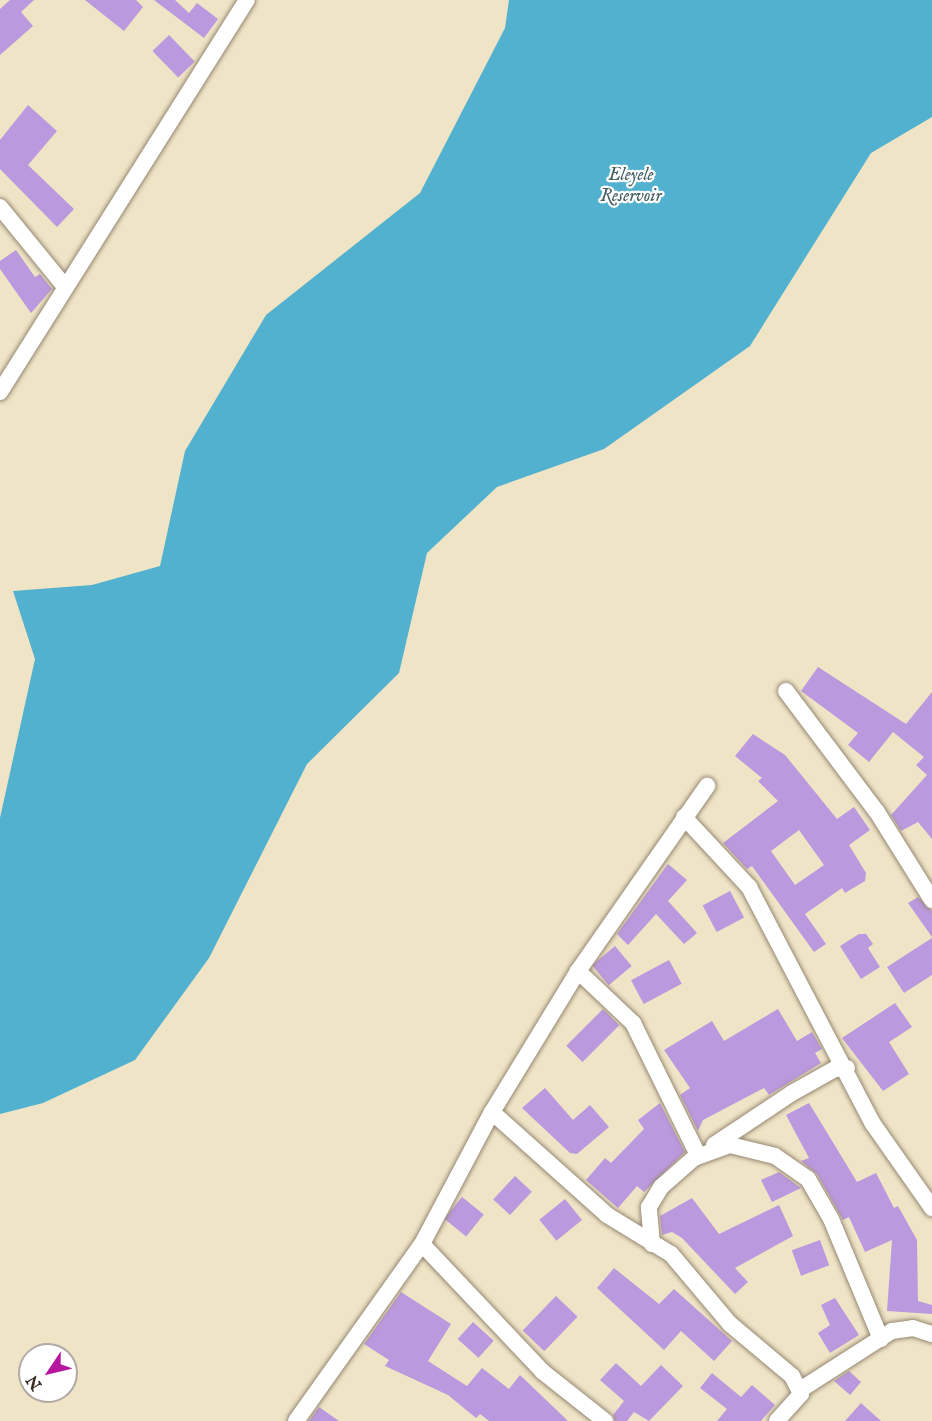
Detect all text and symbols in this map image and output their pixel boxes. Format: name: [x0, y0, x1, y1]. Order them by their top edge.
water label: Eleyele Reservoir: [600, 166, 662, 208]
north arrow: [18, 1343, 78, 1403]
text: N: [23, 1371, 47, 1394]

